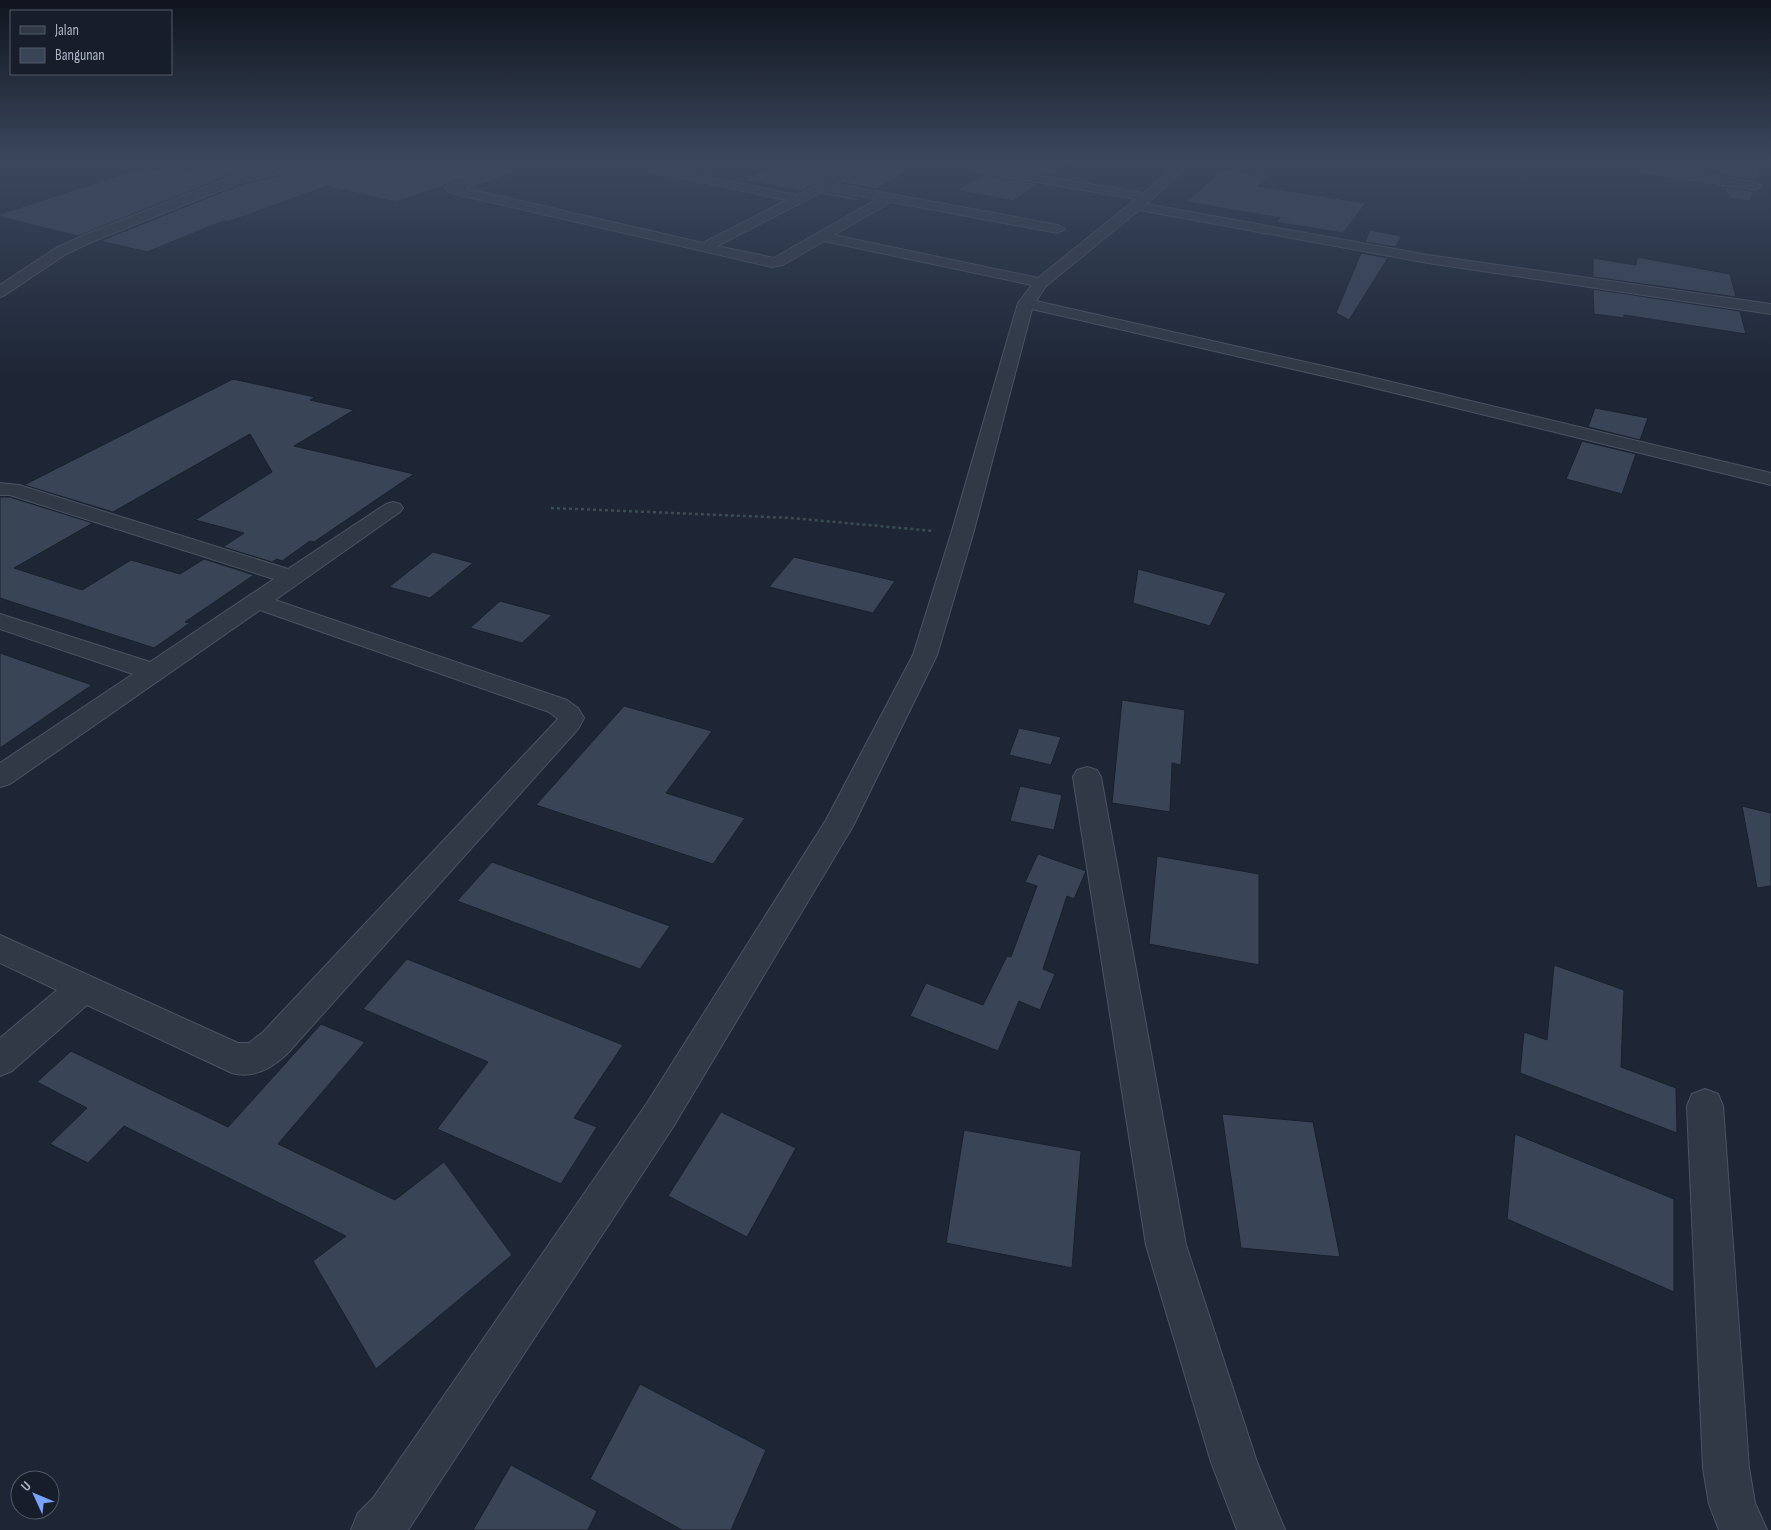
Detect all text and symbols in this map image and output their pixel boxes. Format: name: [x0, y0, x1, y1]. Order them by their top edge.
legend: [10, 10, 172, 75]
text: Jalan: [54, 21, 79, 40]
text: Bangunan: [55, 46, 105, 65]
north arrow: [10, 1470, 60, 1520]
text: U: [17, 1478, 35, 1495]

